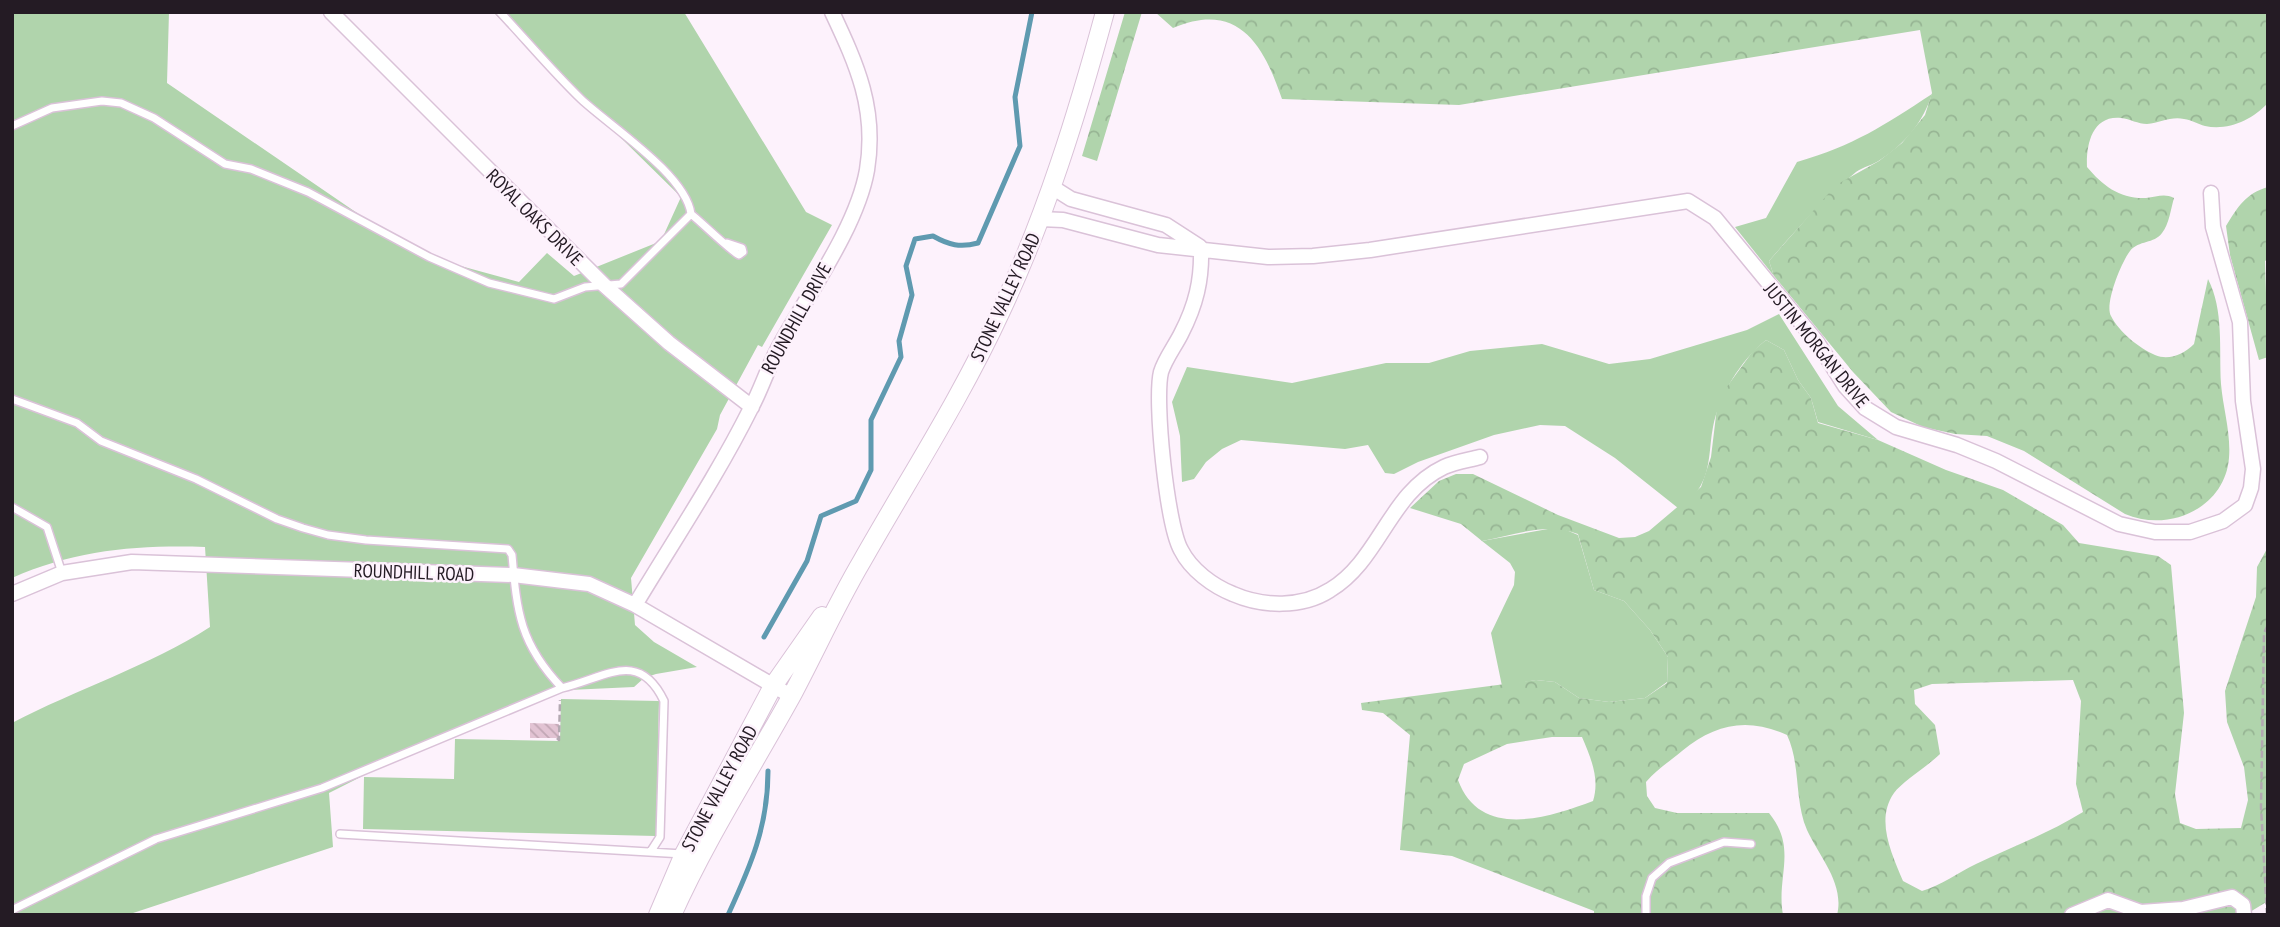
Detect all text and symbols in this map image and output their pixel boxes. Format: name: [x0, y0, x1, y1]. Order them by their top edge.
street label: ROYAL OAKS DRIVE: [482, 164, 588, 270]
street label: STONE VALLEY ROAD: [965, 229, 1045, 365]
street label: ROUNDHILL DRIVE: [756, 258, 836, 378]
street label: JUSTIN MORGAN DRIVE: [1759, 277, 1875, 412]
street label: ROUNDHILL ROAD: [353, 558, 475, 586]
street label: STONE VALLEY ROAD: [676, 721, 762, 855]

